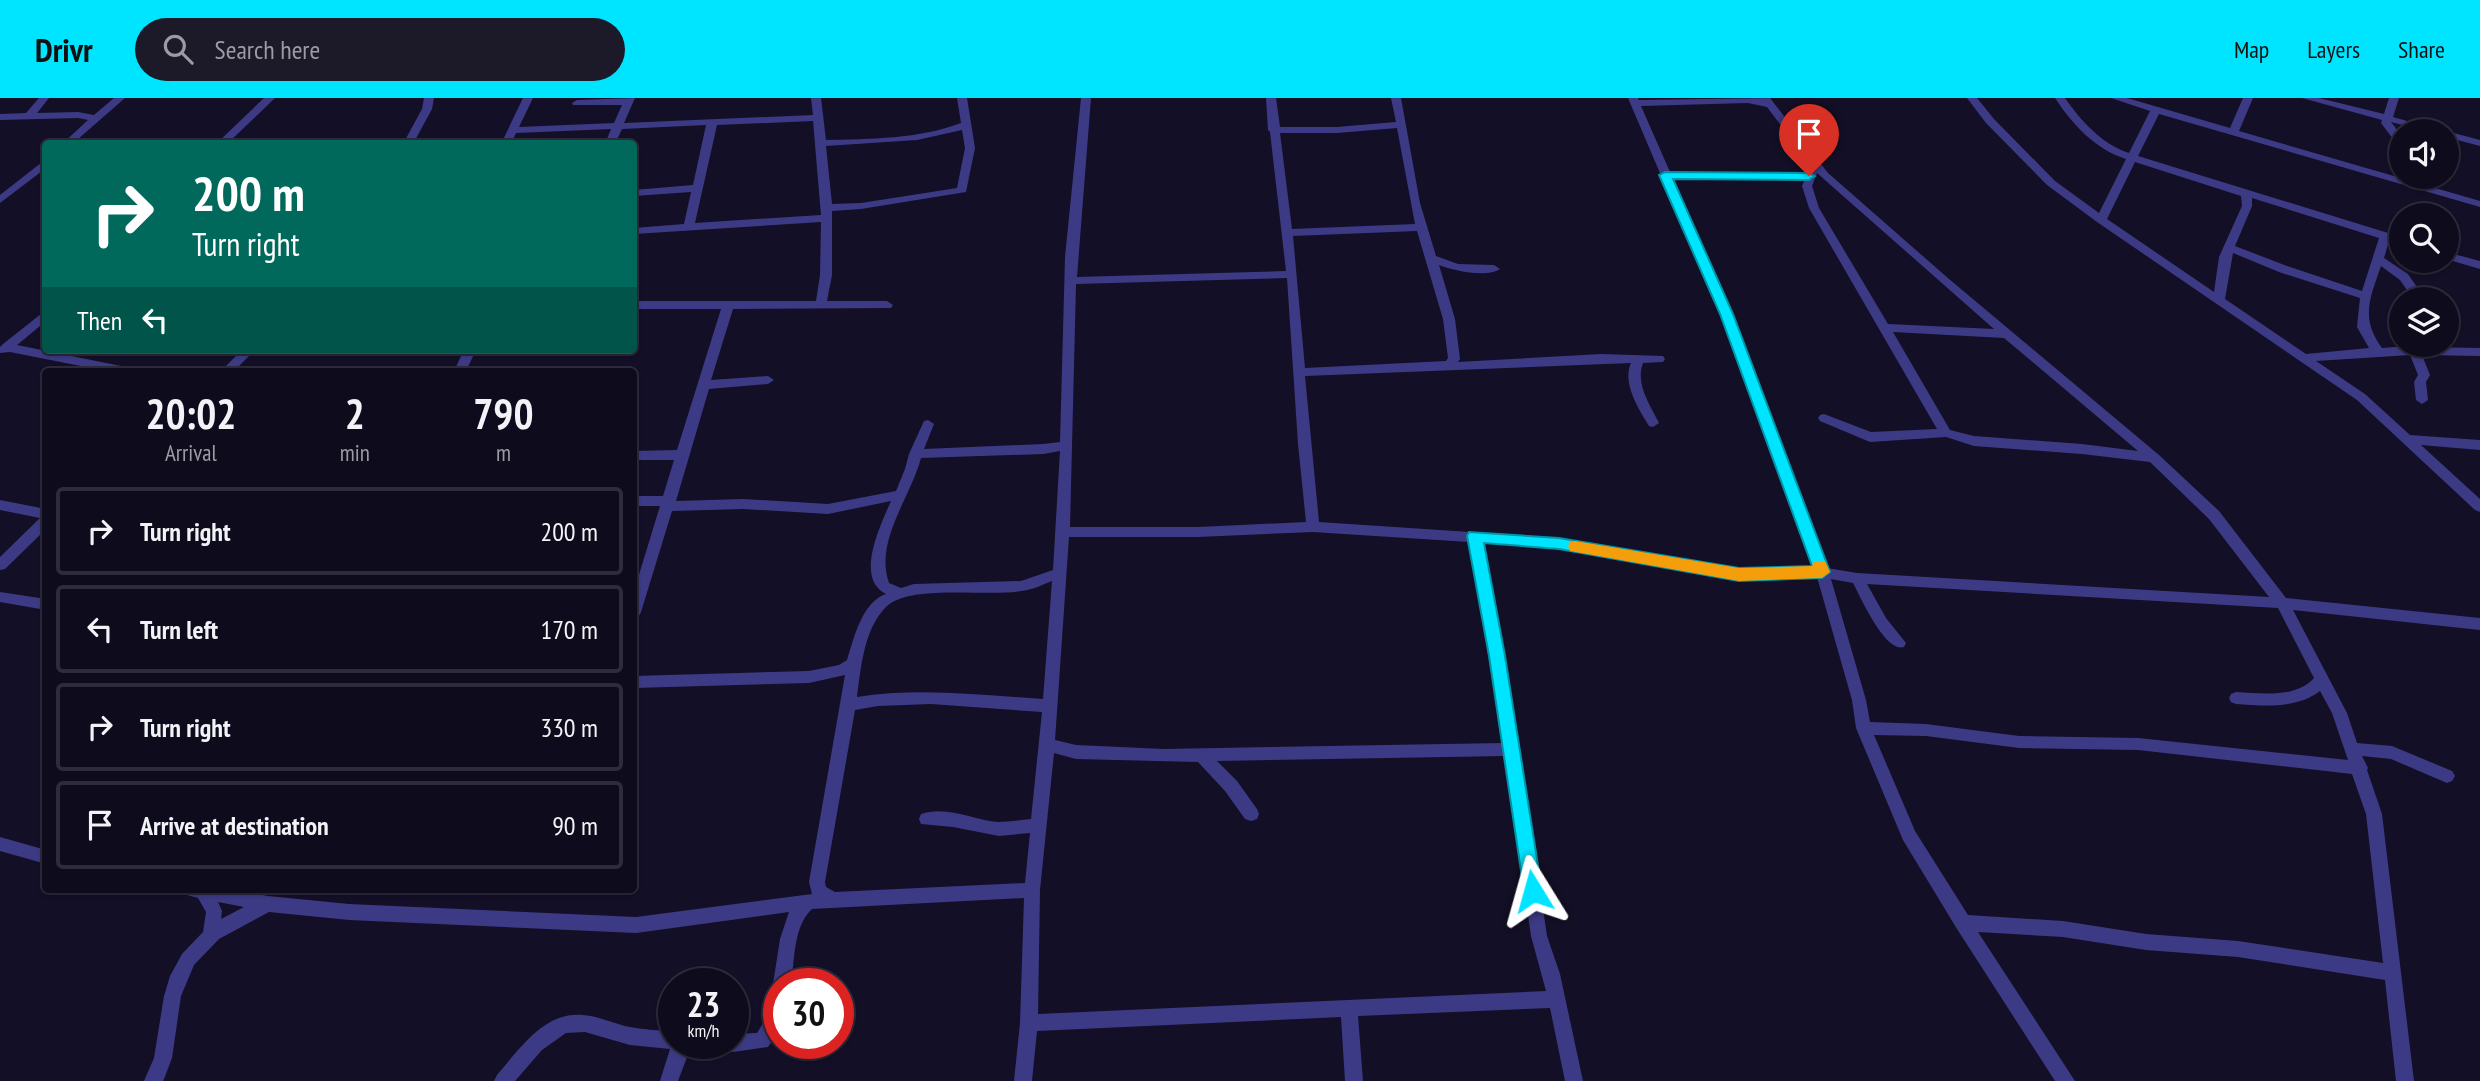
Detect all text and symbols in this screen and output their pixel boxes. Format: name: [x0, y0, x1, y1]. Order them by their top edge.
search box: [135, 18, 625, 81]
text: Drivr: [35, 28, 93, 71]
icon: search: [159, 30, 197, 68]
text: Search here: [215, 33, 320, 66]
text: Map: [2234, 34, 2269, 65]
text: Layers: [2307, 34, 2360, 65]
text: Share: [2398, 34, 2445, 65]
pin: [1779, 104, 1839, 176]
icon: arrive: [1790, 115, 1828, 153]
map controls: [2389, 119, 2459, 357]
button: sound: [2389, 119, 2459, 189]
text: 200 m: [192, 161, 305, 225]
icon: right: [77, 168, 168, 259]
button: search: [2389, 203, 2459, 273]
text: Turn right: [192, 223, 300, 265]
button: layers: [2389, 287, 2459, 357]
icon: left: [136, 301, 174, 339]
text: Then: [77, 304, 122, 337]
text: 20:02: [145, 386, 236, 441]
text: 2: [345, 386, 365, 441]
text: 790: [473, 386, 534, 441]
text: Arrival: [165, 438, 217, 467]
text: min: [340, 438, 370, 467]
text: m: [496, 438, 511, 467]
icon: right: [81, 512, 119, 550]
text: Turn right: [140, 515, 231, 548]
text: 200 m: [540, 515, 598, 548]
icon: left: [81, 610, 119, 648]
text: Turn left: [140, 613, 218, 646]
text: 170 m: [540, 613, 598, 646]
icon: right: [81, 708, 119, 746]
text: Turn right: [140, 711, 231, 744]
text: 330 m: [540, 711, 598, 744]
icon: arrive: [81, 806, 119, 844]
text: Arrive at destination: [140, 809, 329, 842]
text: 90 m: [552, 809, 598, 842]
position arrow: [1496, 854, 1570, 928]
speed limit sign: 30: [763, 968, 854, 1059]
text: 23: [687, 981, 720, 1027]
text: km/h: [688, 1019, 719, 1042]

